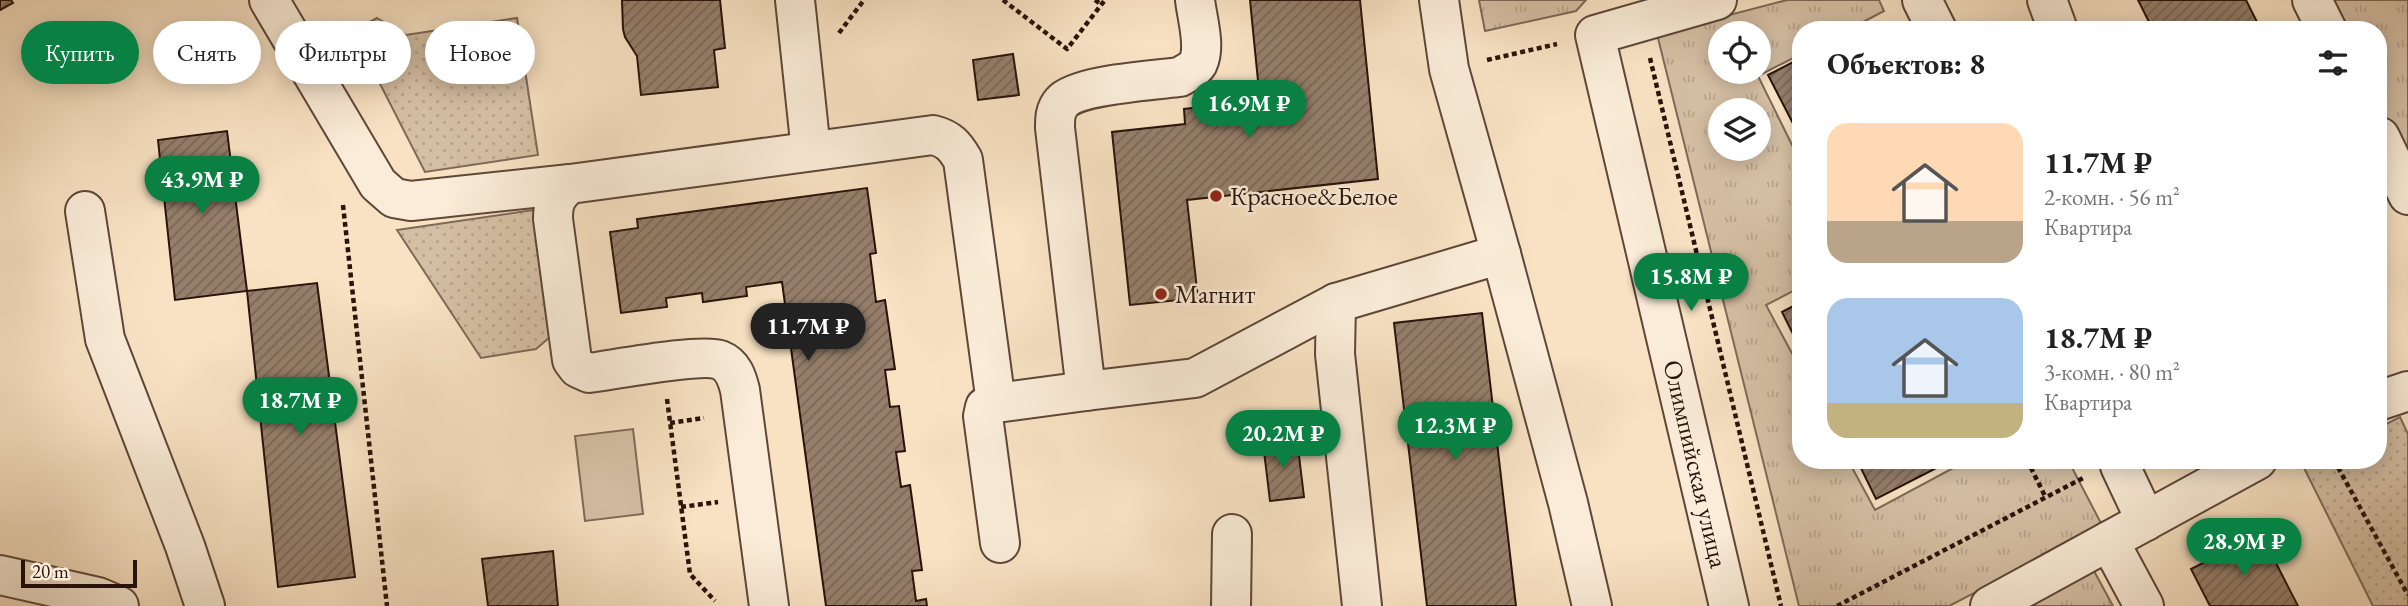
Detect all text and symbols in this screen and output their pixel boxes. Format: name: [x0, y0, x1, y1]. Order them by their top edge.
chip: Купить: [21, 21, 139, 84]
chip: Снять: [153, 21, 261, 84]
chip: Фильтры: [275, 21, 411, 84]
chip: Новое: [425, 21, 535, 84]
map controls: [1708, 21, 1771, 161]
button: locate: [1708, 21, 1771, 84]
text: Объектов: 8: [1827, 44, 1985, 83]
icon: filters: [2314, 44, 2352, 82]
pin: 16.9M ₽: [1184, 80, 1314, 140]
text: 16.9M ₽: [1208, 88, 1290, 118]
button: layers: [1708, 98, 1771, 161]
text: 11.7M ₽: [2044, 143, 2152, 182]
icon: home: [1883, 151, 1967, 235]
pin: 43.9M ₽: [137, 156, 267, 216]
text: 43.9M ₽: [161, 164, 243, 194]
place label: Красное&Белое: [1230, 179, 1398, 213]
text: 2-комн. · 56 m²: [2044, 182, 2180, 212]
marker: Красное&Белое: [1208, 188, 1224, 204]
text: Квартира: [2044, 212, 2132, 242]
pin: 15.8M ₽: [1626, 254, 1756, 313]
text: 15.8M ₽: [1650, 261, 1732, 291]
place label: Магнит: [1175, 277, 1256, 311]
marker: Магнит: [1153, 286, 1169, 302]
pin: 11.7M ₽: [743, 304, 873, 363]
text: 11.7M ₽: [767, 311, 849, 341]
text: 18.7M ₽: [2044, 318, 2152, 357]
icon: home: [1883, 326, 1967, 410]
street label: Олимпийская улица: [1656, 357, 1737, 572]
text: 3-комн. · 80 m²: [2044, 357, 2180, 387]
pin: 18.7M ₽: [235, 378, 365, 437]
text: 18.7M ₽: [259, 385, 341, 415]
text: Квартира: [2044, 387, 2132, 417]
pin: 12.3M ₽: [1390, 402, 1520, 462]
pin: 20.2M ₽: [1218, 410, 1348, 470]
text: 12.3M ₽: [1414, 410, 1496, 440]
text: 20.2M ₽: [1242, 418, 1324, 448]
pin: 28.9M ₽: [2179, 518, 2309, 578]
text: 28.9M ₽: [2203, 526, 2285, 556]
scale bar: [21, 557, 136, 589]
text: 20 m: [32, 559, 69, 584]

